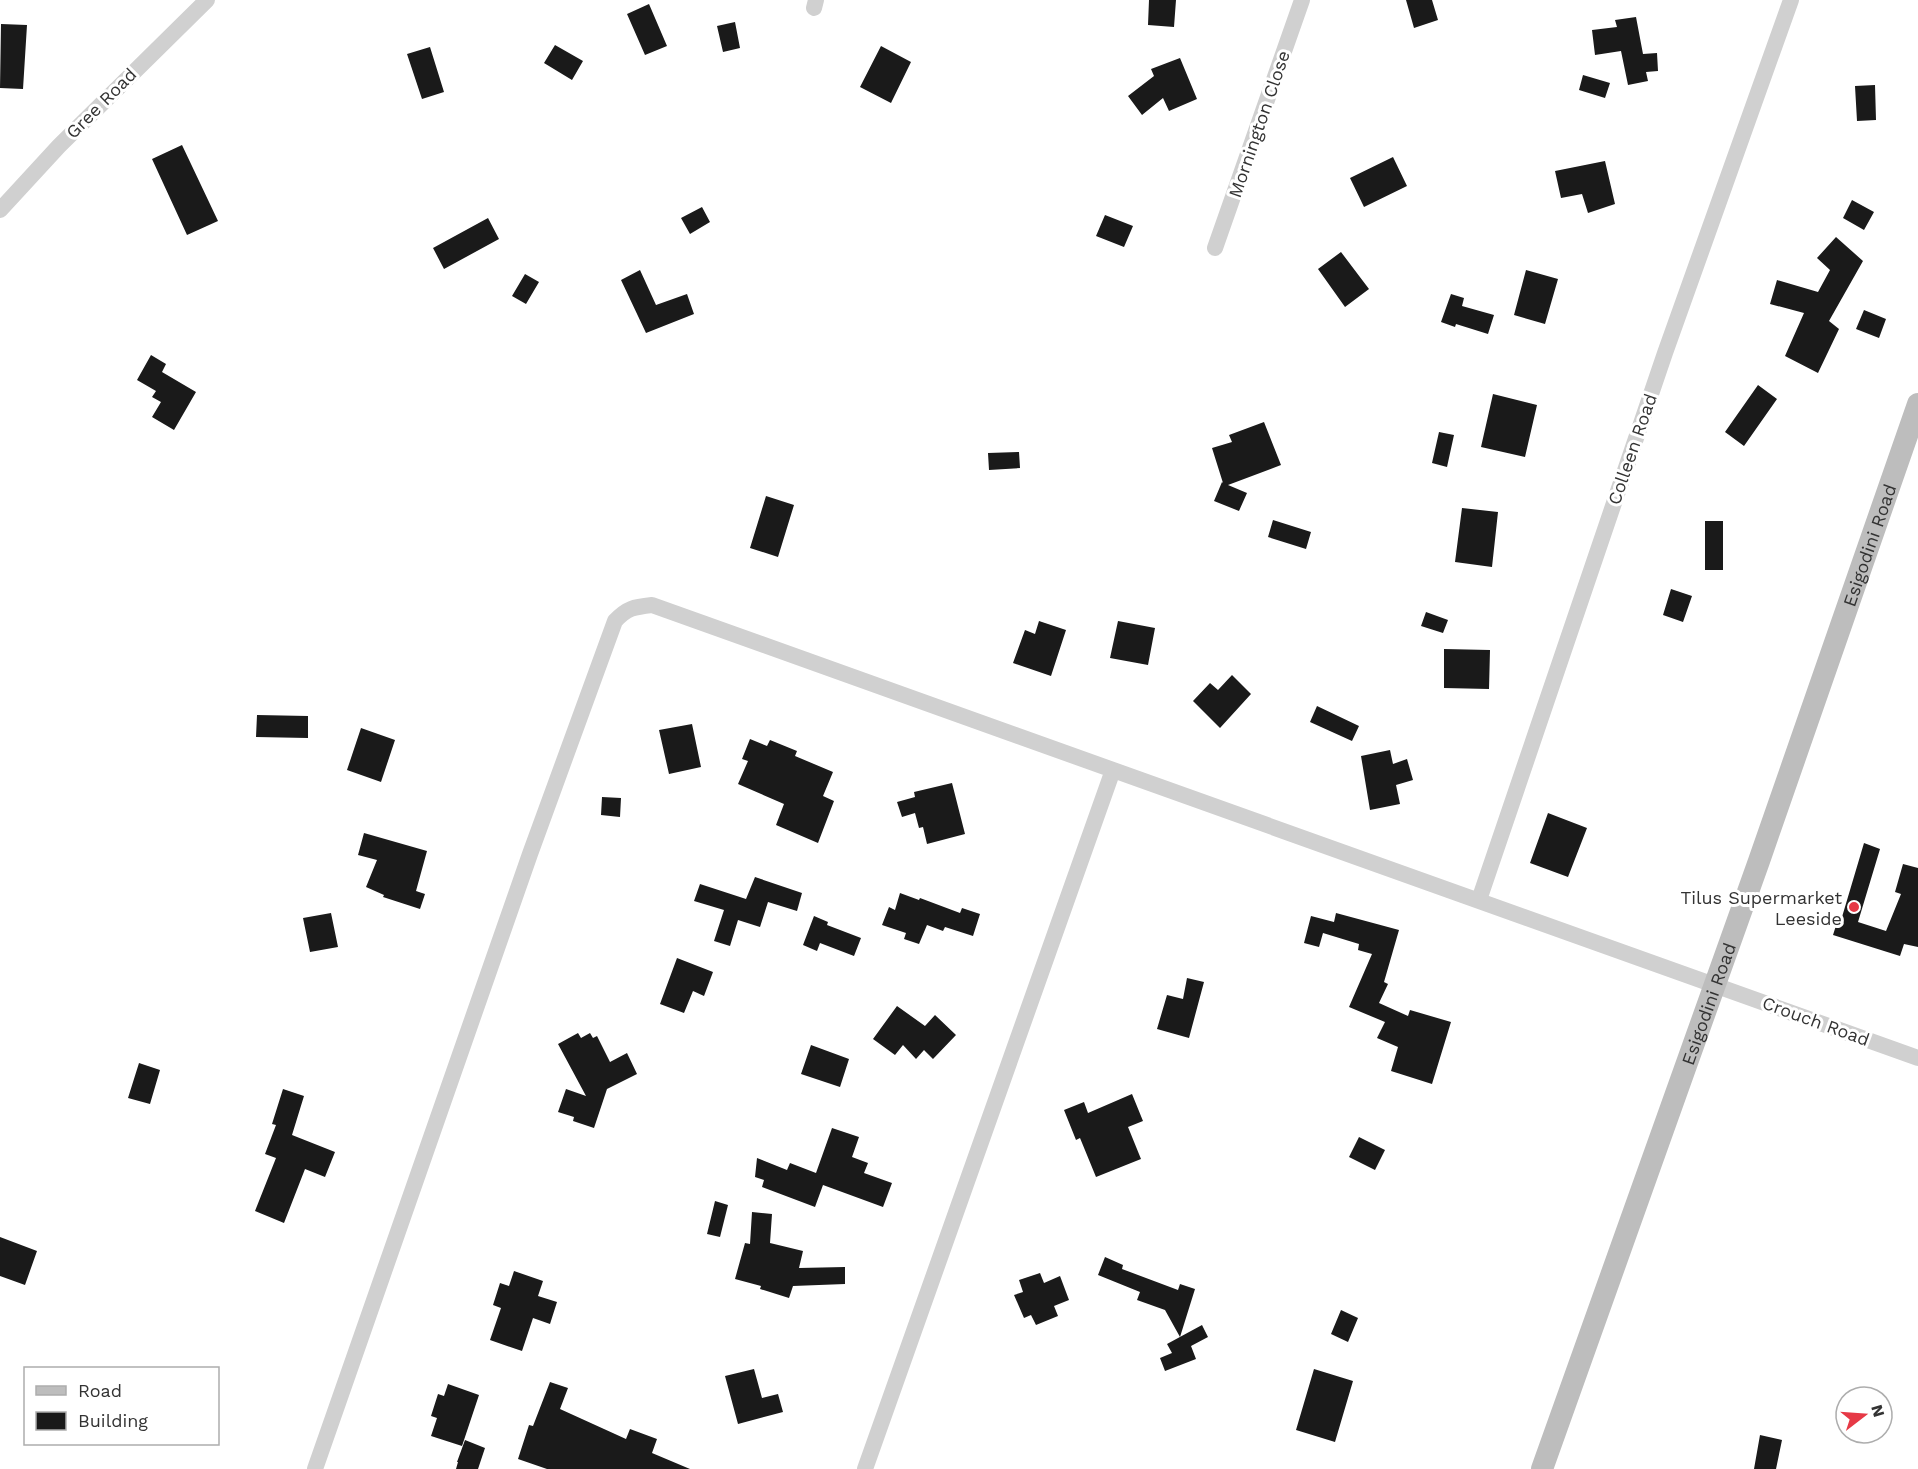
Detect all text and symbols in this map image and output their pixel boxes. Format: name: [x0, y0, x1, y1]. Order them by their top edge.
street label: Mornington Close: [1224, 48, 1294, 200]
street label: Gree Road: [61, 63, 141, 143]
street label: Colleen Road: [1603, 391, 1661, 507]
street label: Esigodini Road: [1838, 481, 1900, 609]
place label: Tilus Supermarket Leeside: [1681, 887, 1842, 929]
marker: Tilus Supermarket Leeside: [1847, 900, 1861, 914]
street label: Esigodini Road: [1677, 940, 1740, 1068]
street label: Crouch Road: [1759, 992, 1873, 1050]
legend: [24, 1367, 219, 1445]
text: Road: [78, 1380, 122, 1401]
north arrow: [1834, 1385, 1894, 1445]
text: N: [1867, 1402, 1889, 1419]
text: Building: [78, 1410, 148, 1431]

